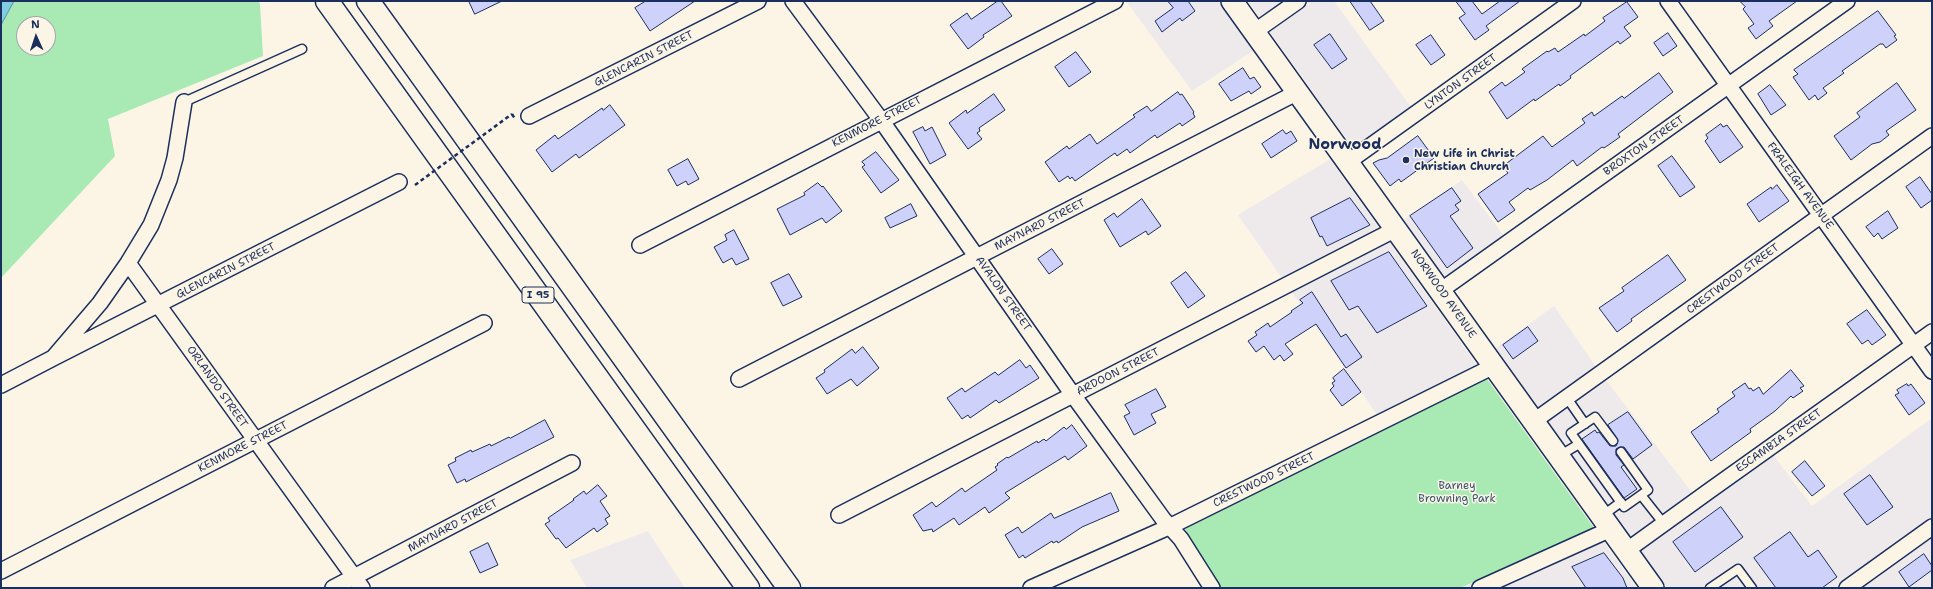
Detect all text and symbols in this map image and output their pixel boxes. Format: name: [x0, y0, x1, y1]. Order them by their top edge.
north arrow: [16, 16, 56, 56]
text: N: [31, 17, 40, 32]
street label: GLENCARIN STREET: [592, 28, 696, 90]
street label: LYNTON STREET: [1422, 51, 1500, 113]
street label: KENMORE STREET: [830, 94, 924, 150]
street label: BROXTON STREET: [1601, 113, 1687, 179]
district label: Norwood: [1308, 136, 1382, 154]
street label: FRALEIGH AVENUE: [1764, 140, 1836, 232]
place label: New Life in Christ Christian Church: [1414, 147, 1515, 173]
marker: New Life in Christ Christian Church: [1401, 155, 1411, 165]
street label: MAYNARD STREET: [992, 196, 1088, 254]
street label: GLENCARIN STREET: [174, 240, 278, 302]
street label: CRESTWOOD STREET: [1684, 241, 1782, 317]
street label: NORWOOD AVENUE: [1407, 247, 1479, 341]
street label: AVALON STREET: [972, 254, 1034, 334]
road number: I 95: [522, 287, 554, 303]
street label: ORLANDO STREET: [184, 344, 250, 430]
street label: ARDOON STREET: [1074, 345, 1162, 399]
street label: ESCAMBIA STREET: [1734, 406, 1824, 476]
street label: KENMORE STREET: [196, 419, 290, 475]
street label: CRESTWOOD STREET: [1211, 450, 1317, 510]
park label: Barney Browning Park: [1418, 479, 1496, 505]
street label: MAYNARD STREET: [406, 497, 500, 555]

